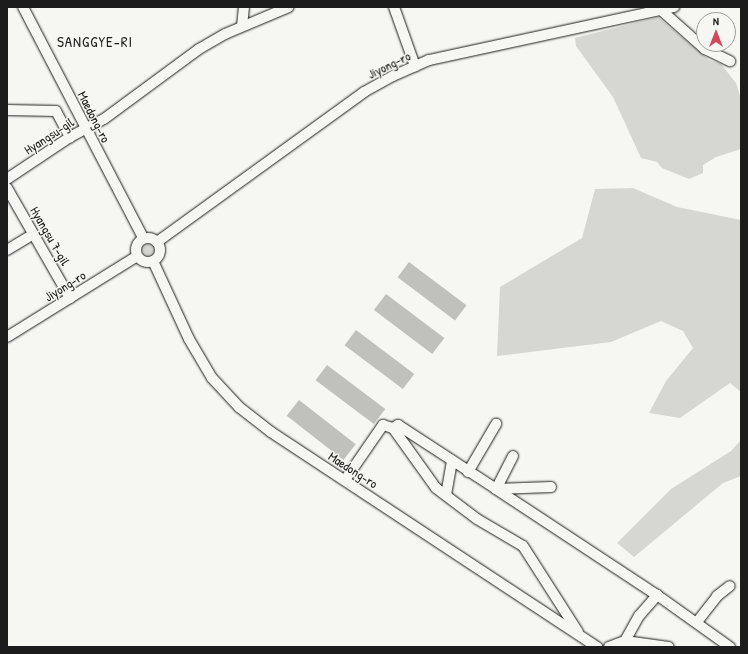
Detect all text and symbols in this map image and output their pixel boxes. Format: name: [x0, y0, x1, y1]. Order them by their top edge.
north arrow: [696, 12, 736, 52]
text: N: [713, 14, 719, 28]
district label: SANGGYE-RI: [57, 33, 133, 51]
street label: Jiyong-ro: [365, 48, 413, 82]
street label: Maedong-ro: [74, 89, 114, 145]
street label: Hyangsu-gil: [21, 114, 77, 158]
street label: Hyangsu 7-gil: [27, 204, 73, 268]
street label: Jiyong-ro: [42, 267, 88, 305]
street label: Maedong-ro: [325, 448, 381, 492]

